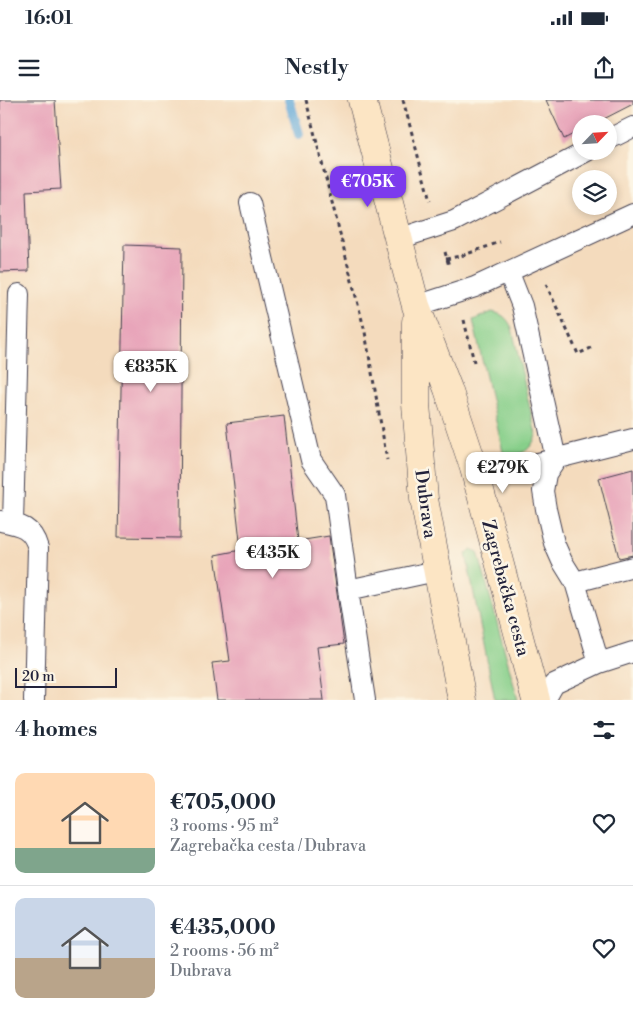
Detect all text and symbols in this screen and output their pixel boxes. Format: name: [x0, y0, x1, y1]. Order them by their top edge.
text: 16:01: [25, 6, 73, 30]
icon: menu: [15, 54, 43, 82]
text: Nestly: [284, 54, 349, 81]
icon: share: [590, 54, 618, 82]
north arrow: [572, 115, 618, 160]
map controls: [572, 115, 617, 215]
pin: €705K: [333, 166, 403, 208]
button: layers: [572, 170, 617, 215]
text: €705K: [341, 172, 395, 192]
pin: €835K: [116, 350, 186, 393]
text: €835K: [124, 357, 178, 377]
pin: €279K: [468, 452, 538, 494]
text: €279K: [477, 458, 529, 478]
street label: Dubrava: [409, 468, 442, 541]
street label: Zagrebačka cesta: [476, 517, 535, 660]
pin: €435K: [238, 536, 308, 579]
text: €435K: [246, 543, 300, 563]
scale bar: [15, 665, 118, 688]
text: 20 m: [22, 668, 54, 686]
icon: filters: [590, 716, 618, 744]
text: 4 homes: [15, 717, 97, 743]
text: €705,000: [170, 790, 276, 816]
icon: home: [55, 793, 115, 853]
icon: heart: [590, 809, 618, 837]
text: 3 rooms · 95 m²: [170, 816, 279, 836]
text: Zagrebačka cesta / Dubrava: [170, 836, 366, 856]
text: €435,000: [170, 915, 276, 941]
icon: home: [55, 918, 115, 978]
icon: heart: [590, 934, 618, 962]
text: 2 rooms · 56 m²: [170, 941, 279, 961]
text: Dubrava: [170, 961, 232, 981]

